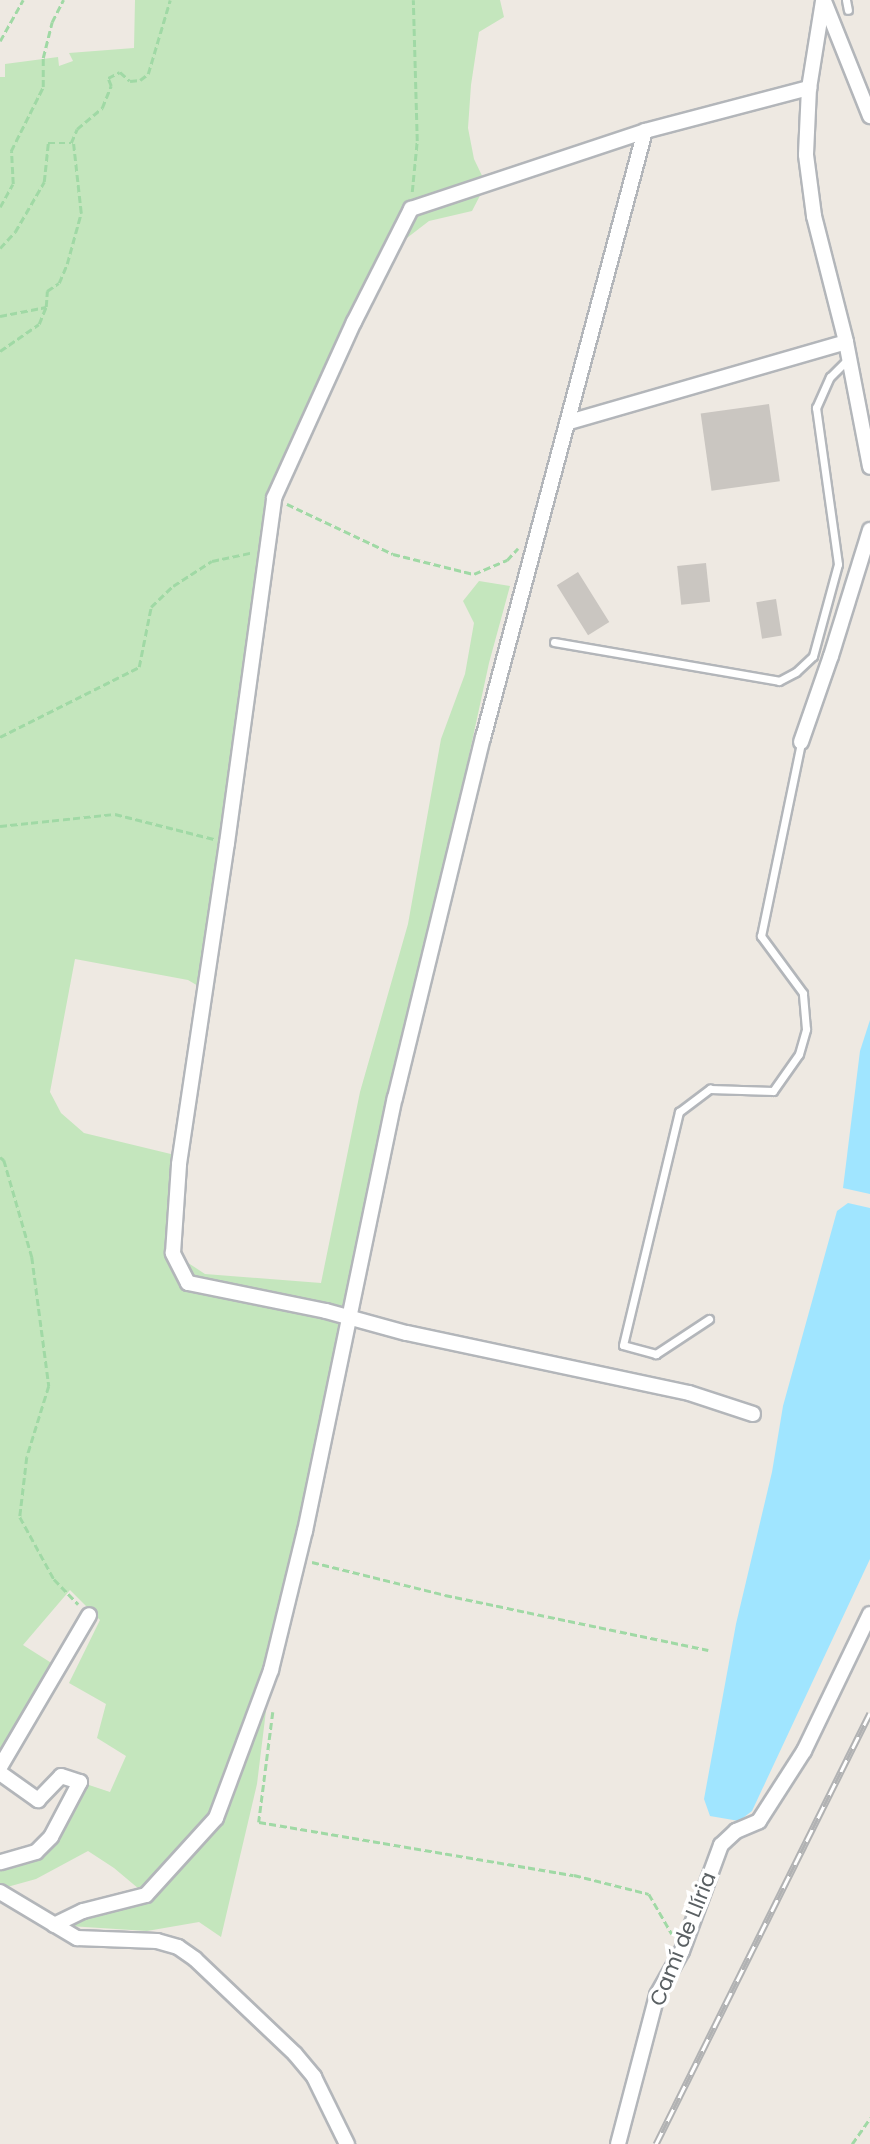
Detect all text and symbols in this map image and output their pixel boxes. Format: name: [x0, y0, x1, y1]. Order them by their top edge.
street label: Camí de Llíria: [645, 1868, 721, 2010]

